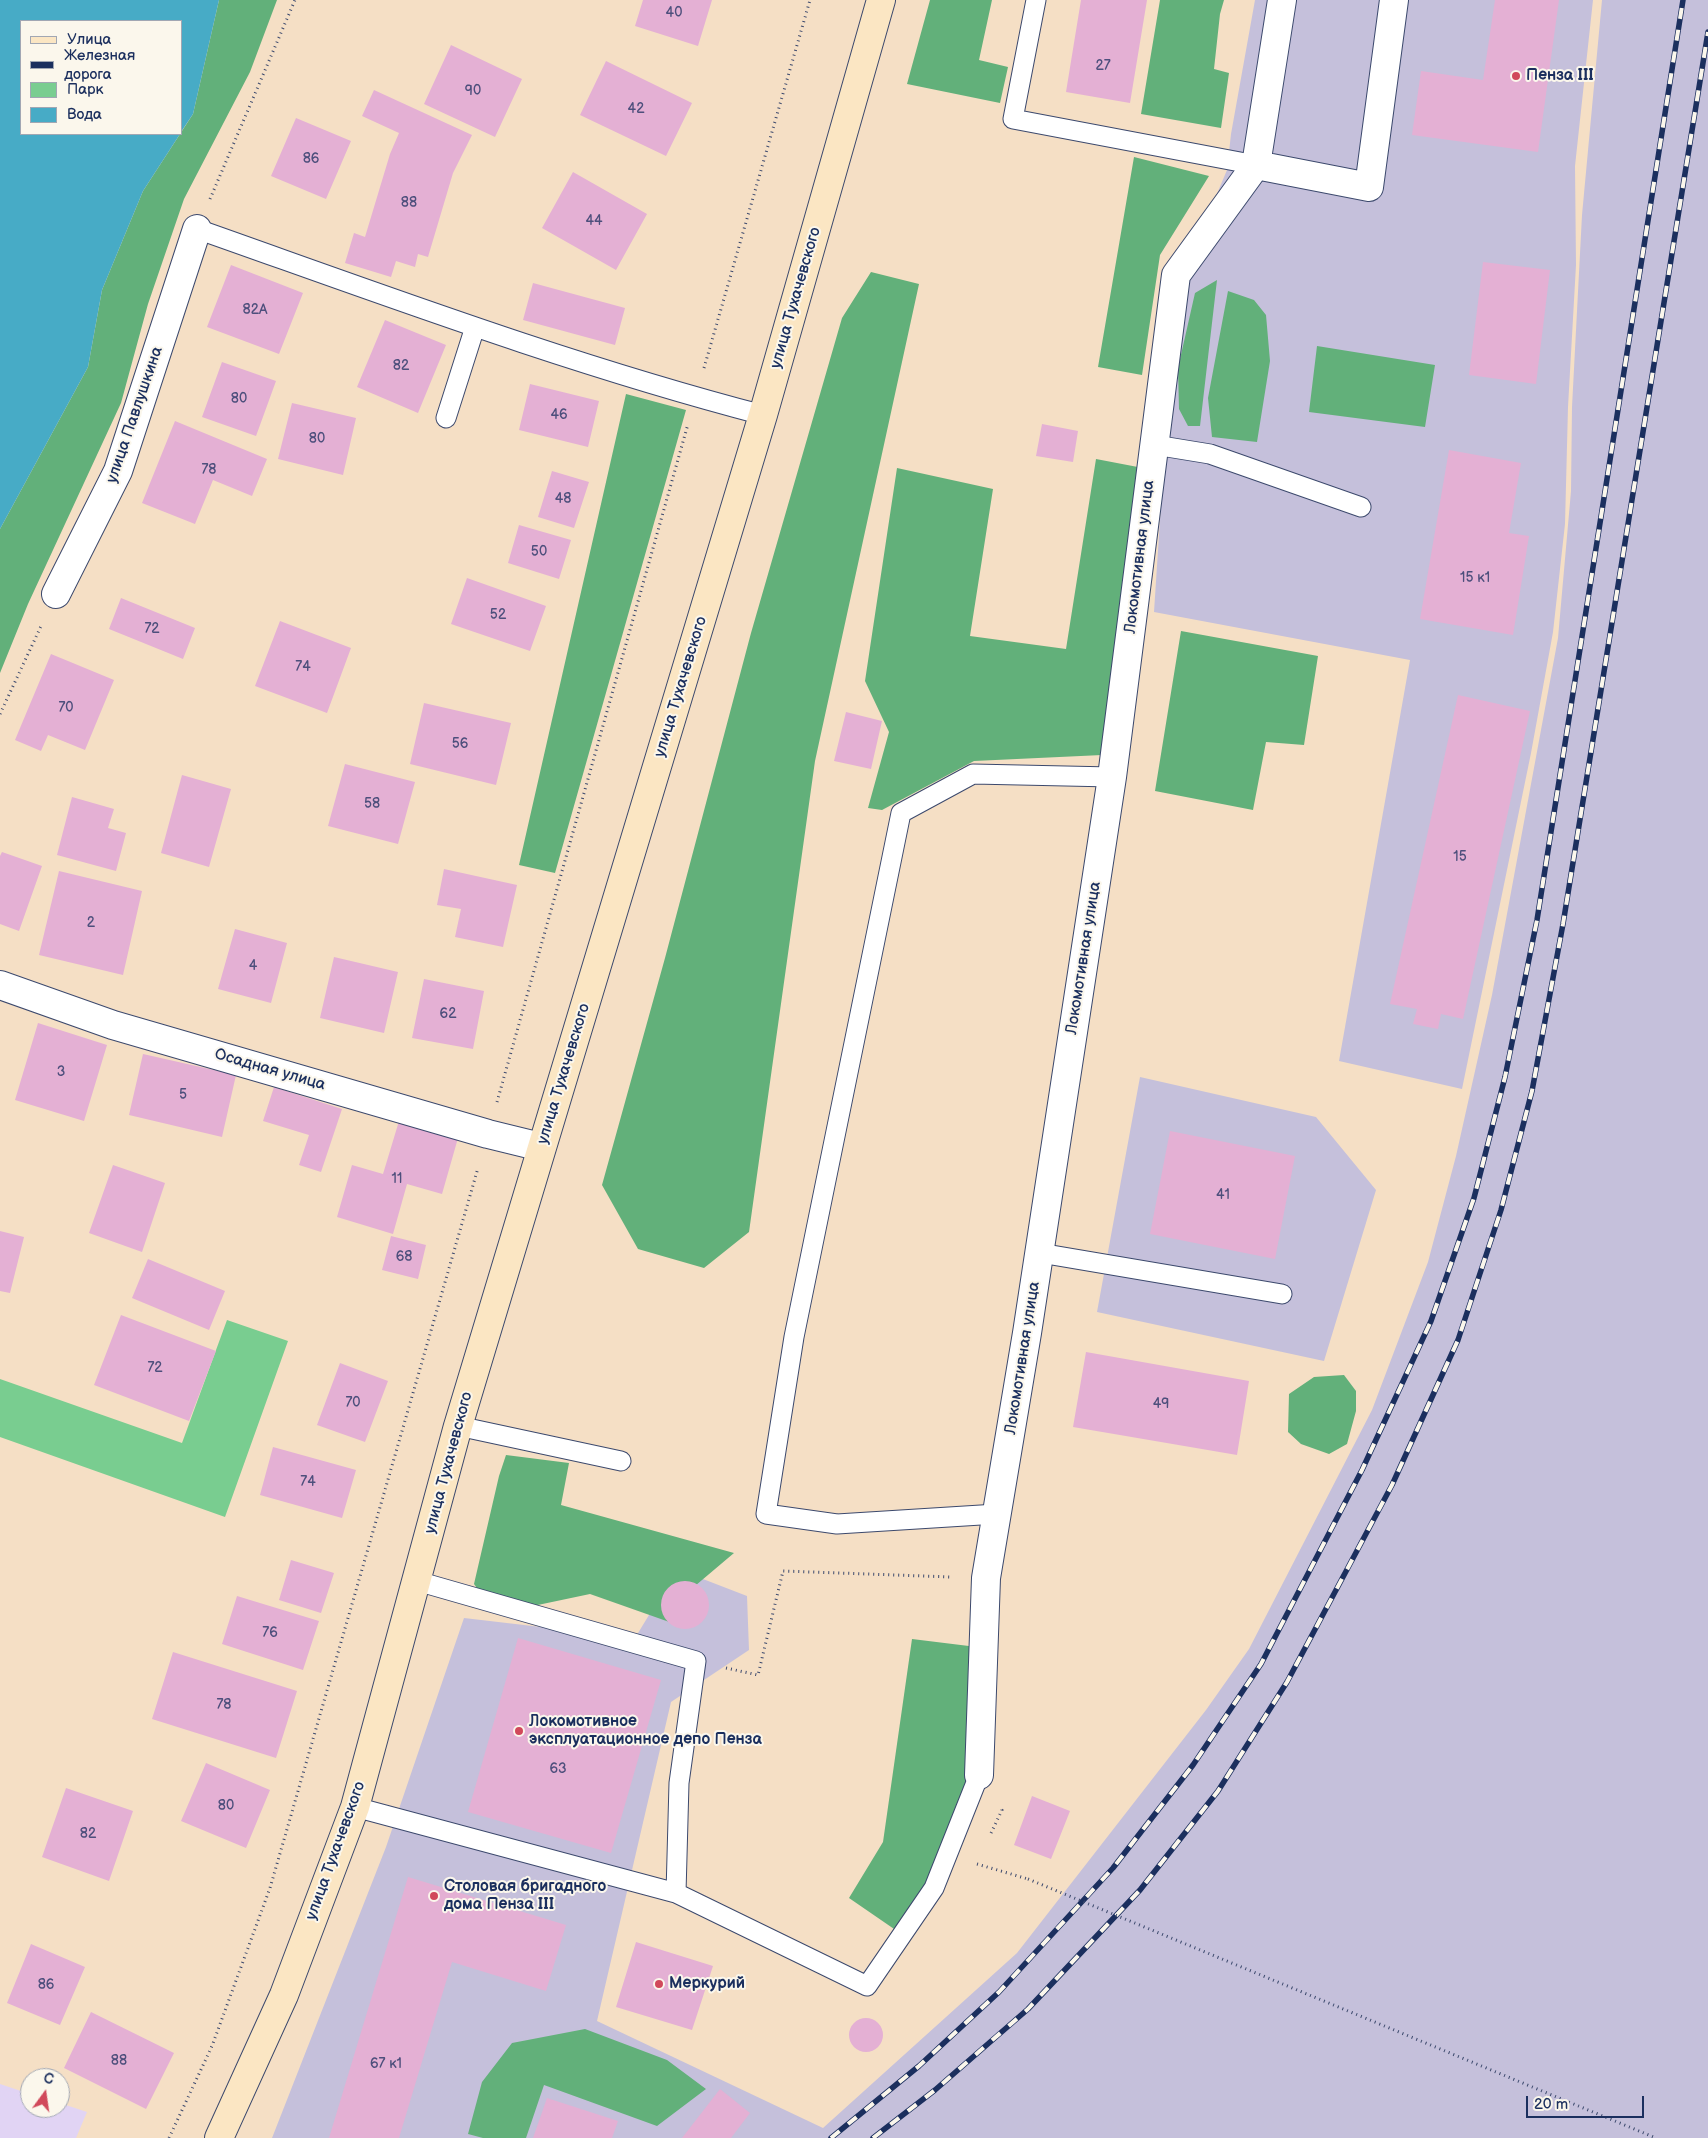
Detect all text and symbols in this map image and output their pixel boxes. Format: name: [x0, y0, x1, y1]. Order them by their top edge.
house number: 40: [666, 5, 682, 21]
legend: [20, 20, 182, 135]
text: Улица: [67, 30, 111, 49]
text: Железная дорога: [64, 46, 135, 84]
house number: 27: [1095, 58, 1111, 74]
place label: Пенза III: [1526, 66, 1594, 86]
marker: Пенза III: [1510, 70, 1522, 82]
text: Парк: [67, 80, 104, 99]
house number: 90: [465, 83, 481, 99]
house number: 42: [628, 101, 644, 117]
text: Вода: [67, 105, 102, 124]
house number: 86: [303, 151, 319, 167]
house number: 88: [401, 195, 417, 211]
house number: 44: [585, 213, 603, 229]
street label: улица Тухачевского: [767, 225, 825, 371]
house number: 82А: [243, 302, 267, 318]
street label: улица Павлушкина: [103, 344, 167, 486]
house number: 82: [393, 358, 409, 374]
house number: 80: [231, 391, 247, 407]
house number: 46: [550, 407, 568, 423]
house number: 80: [309, 431, 325, 447]
house number: 78: [201, 462, 217, 478]
street label: Локомотивная улица: [1121, 479, 1159, 635]
house number: 48: [555, 491, 571, 507]
house number: 50: [531, 544, 547, 560]
house number: 15 к1: [1460, 570, 1490, 586]
house number: 52: [490, 607, 506, 623]
street label: улица Тухачевского: [650, 614, 712, 760]
house number: 72: [144, 621, 160, 637]
house number: 74: [295, 659, 311, 675]
house number: 70: [58, 700, 74, 716]
house number: 56: [452, 736, 468, 752]
house number: 58: [364, 796, 380, 812]
house number: 15: [1453, 849, 1467, 865]
street label: Локомотивная улица: [1062, 880, 1106, 1036]
house number: 2: [87, 915, 95, 931]
house number: 4: [249, 958, 257, 974]
street label: улица Тухачевского: [533, 1001, 595, 1147]
house number: 62: [440, 1006, 456, 1022]
street label: Осадная улица: [212, 1045, 328, 1095]
house number: 3: [57, 1064, 65, 1080]
house number: 5: [179, 1087, 187, 1103]
house number: 11: [392, 1171, 402, 1187]
house number: 41: [1216, 1187, 1230, 1203]
house number: 68: [396, 1249, 412, 1265]
street label: Локомотивная улица: [1001, 1280, 1045, 1436]
house number: 72: [147, 1360, 163, 1376]
street label: улица Тухачевского: [421, 1390, 477, 1536]
house number: 70: [345, 1395, 361, 1411]
house number: 49: [1153, 1396, 1169, 1412]
house number: 74: [300, 1474, 316, 1490]
house number: 76: [262, 1625, 278, 1641]
house number: 78: [216, 1697, 232, 1713]
place label: Локомотивное эксплуатационное депо Пенза: [529, 1712, 762, 1750]
marker: Локомотивное эксплуатационное депо Пенза: [513, 1725, 525, 1737]
house number: 63: [549, 1761, 567, 1777]
street label: улица Тухачевского: [302, 1779, 370, 1923]
house number: 80: [218, 1798, 234, 1814]
house number: 82: [80, 1826, 96, 1842]
place label: Столовая бригадного дома Пенза III: [444, 1877, 606, 1915]
marker: Столовая бригадного дома Пенза III: [428, 1890, 440, 1902]
place label: Меркурий: [669, 1974, 745, 1994]
house number: 86: [38, 1977, 54, 1993]
marker: Меркурий: [653, 1978, 665, 1990]
house number: 88: [111, 2053, 127, 2069]
house number: 67 к1: [370, 2056, 402, 2072]
north arrow: [20, 2068, 70, 2118]
text: С: [42, 2070, 55, 2088]
scale bar: [1528, 2086, 1646, 2118]
text: 20 m: [1534, 2095, 1568, 2114]

